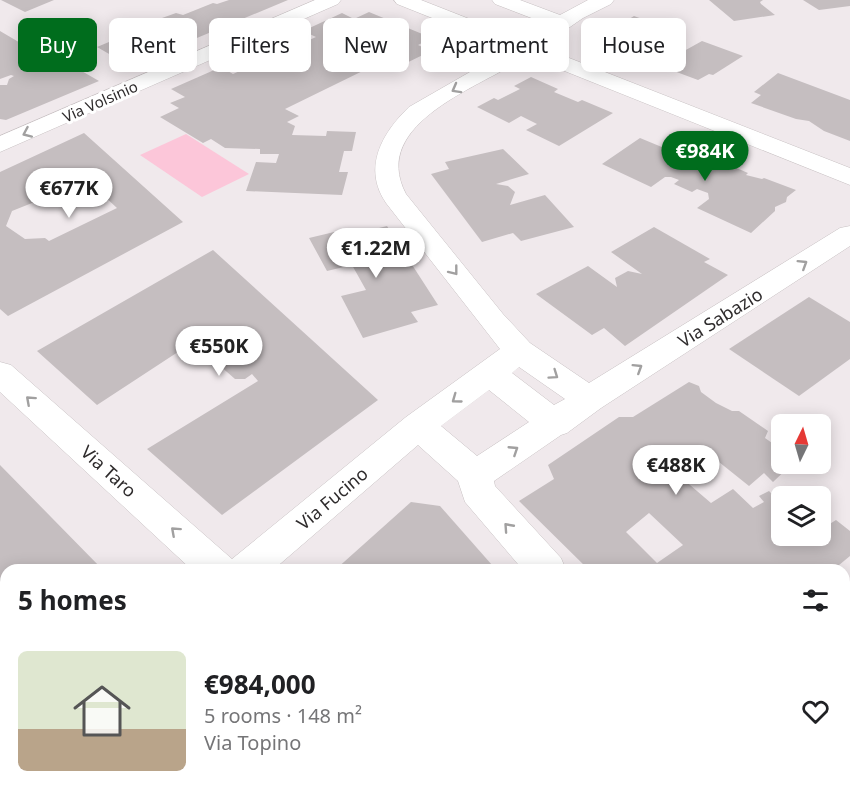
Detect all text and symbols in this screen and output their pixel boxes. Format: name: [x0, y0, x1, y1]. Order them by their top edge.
chip: Buy: [18, 18, 97, 72]
chip: Rent: [109, 18, 197, 72]
chip: Filters: [209, 18, 311, 72]
chip: New: [323, 18, 409, 72]
chip: Apartment: [421, 18, 569, 72]
chip: House: [581, 18, 686, 72]
street label: Via Volsinio: [59, 76, 141, 126]
one-way arrow: [452, 82, 462, 93]
one-way arrow: [23, 125, 34, 137]
pin: €984K: [663, 131, 747, 182]
text: €984K: [675, 137, 735, 164]
pin: €677K: [27, 168, 111, 219]
text: €677K: [39, 174, 99, 201]
pin: €1.22M: [327, 228, 425, 279]
text: €1.22M: [341, 234, 411, 261]
one-way arrow: [797, 259, 807, 271]
one-way arrow: [447, 264, 458, 275]
street label: Via Sabazio: [673, 282, 767, 352]
pin: €550K: [177, 326, 261, 377]
text: €550K: [189, 332, 249, 359]
one-way arrow: [632, 364, 643, 375]
one-way arrow: [547, 368, 558, 379]
one-way arrow: [451, 391, 462, 402]
one-way arrow: [26, 396, 37, 407]
north arrow: [771, 414, 831, 474]
map controls: [771, 414, 831, 546]
street label: Via Taro: [76, 440, 142, 502]
pin: €488K: [634, 445, 718, 496]
one-way arrow: [508, 446, 518, 458]
text: €488K: [646, 451, 706, 478]
street label: Via Fucino: [291, 461, 373, 535]
button: layers: [771, 486, 831, 546]
one-way arrow: [504, 523, 515, 534]
one-way arrow: [171, 527, 182, 538]
text: 5 homes: [18, 582, 127, 618]
icon: filters: [799, 584, 832, 617]
text: €984,000: [204, 666, 316, 702]
icon: home: [66, 675, 138, 747]
icon: heart: [799, 695, 832, 728]
text: 5 rooms · 148 m²: [204, 702, 362, 729]
text: Via Topino: [204, 729, 301, 756]

